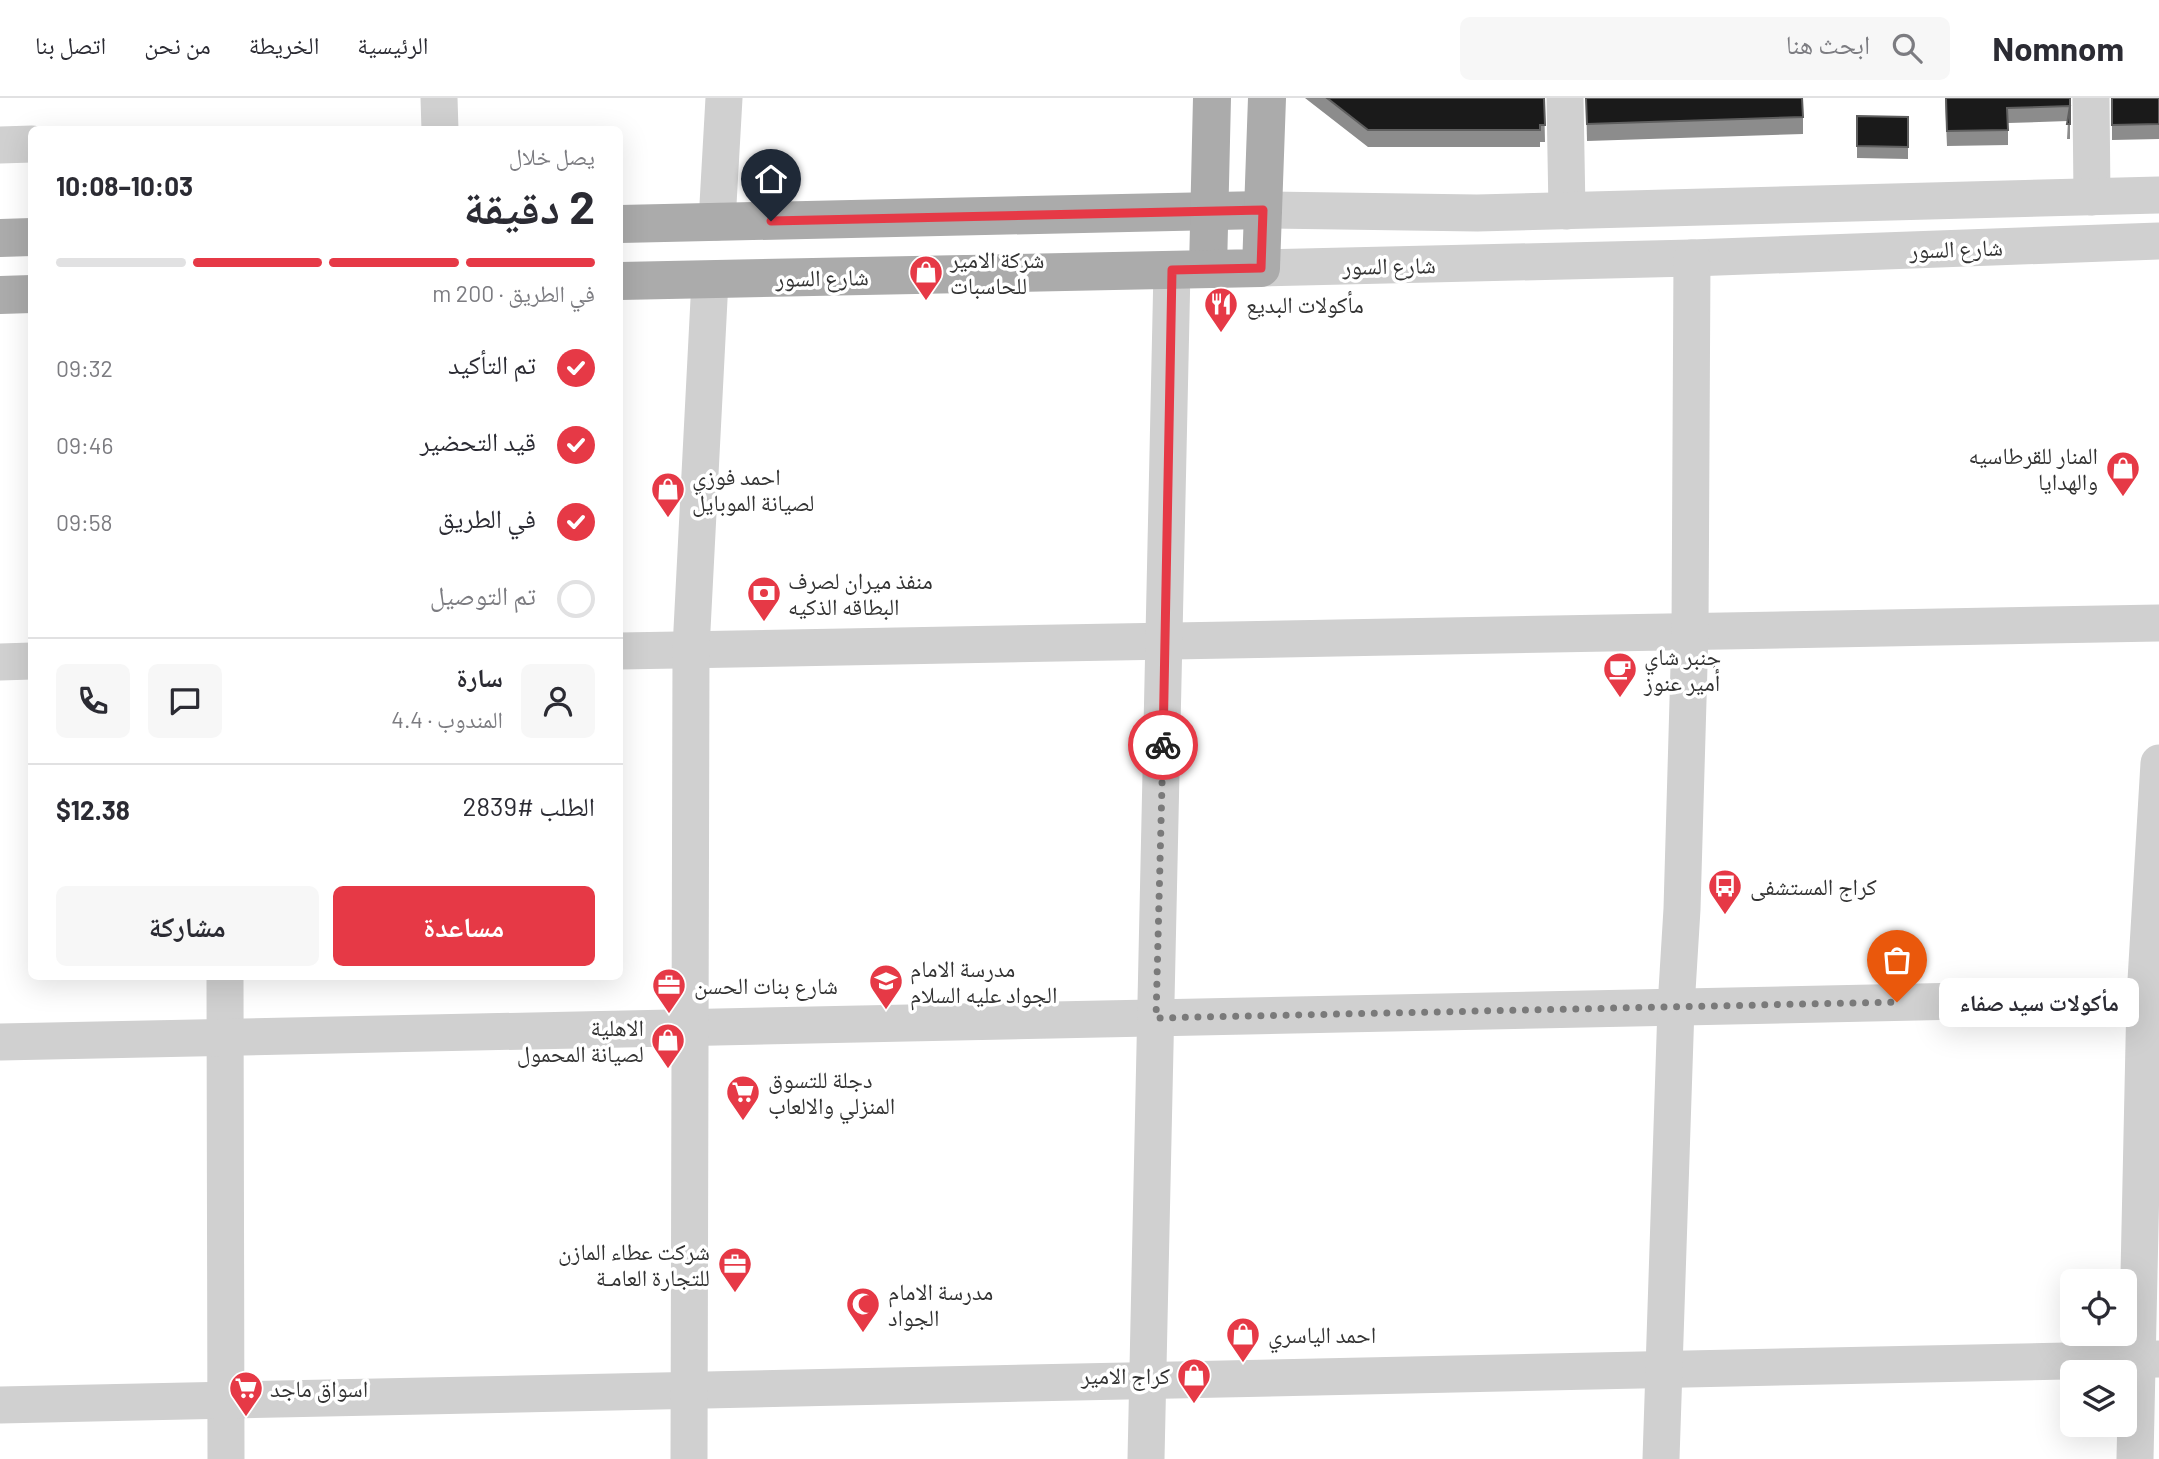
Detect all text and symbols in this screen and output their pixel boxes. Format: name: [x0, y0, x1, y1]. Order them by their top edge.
search box: [1460, 17, 1950, 80]
text: ابحث هنا: [1786, 28, 1870, 59]
text: Nomnom: [1992, 28, 2124, 68]
icon: search: [1888, 29, 1926, 67]
text: اتصل بنا: [35, 30, 106, 59]
text: من نحن: [144, 30, 211, 59]
text: الخريطة: [249, 30, 319, 59]
text: الرئيسية: [357, 30, 429, 59]
text: يصل خلال: [509, 142, 595, 170]
pin: [741, 149, 801, 221]
icon: home: [752, 160, 790, 198]
text: 10:03–10:08: [56, 170, 193, 201]
text: 2 دقيقة: [463, 178, 595, 233]
street label: شارع السور: [1908, 232, 2003, 266]
place label: شركة الامير للحاسبات: [949, 245, 1044, 300]
street label: شارع السور: [1341, 250, 1436, 282]
shop icon: شركة الامير للحاسبات: [907, 253, 945, 302]
street label: شارع السور: [774, 262, 869, 294]
text: في الطريق · 200 m: [432, 279, 595, 307]
restaurant icon: مأكولات البديع: [1202, 285, 1240, 334]
place label: مأكولات البديع: [1246, 290, 1364, 320]
text: تم التأكيد: [448, 348, 536, 379]
icon: check: [557, 349, 595, 387]
text: 09:32: [56, 354, 113, 382]
text: قيد التحضير: [420, 425, 536, 456]
icon: check: [557, 426, 595, 464]
text: 09:46: [56, 431, 113, 459]
place label: المنار للقرطاسيه والهدايا: [1969, 441, 2098, 495]
shop icon: المنار للقرطاسيه والهدايا: [2104, 449, 2142, 498]
place label: احمد فوزي لصيانة الموبايل: [692, 462, 814, 517]
shop icon: احمد فوزي لصيانة الموبايل: [649, 470, 687, 519]
text: في الطريق: [438, 502, 536, 533]
icon: check: [557, 503, 595, 541]
text: 09:58: [56, 508, 113, 536]
place label: منفذ ميران لصرف البطاقه الذكيه: [788, 566, 933, 621]
bank icon: منفذ ميران لصرف البطاقه الذكيه: [745, 574, 783, 623]
text: تم التوصيل: [430, 579, 536, 610]
place label: جنبر شاي أمير عنوز: [1643, 642, 1721, 696]
cafe icon: جنبر شاي أمير عنوز: [1601, 650, 1639, 699]
text: سارة: [456, 661, 503, 692]
button: phone: [56, 664, 130, 738]
button: chat: [148, 664, 222, 738]
button: person: [521, 664, 595, 738]
text: المندوب · 4.4: [391, 705, 503, 733]
courier: [1128, 710, 1198, 780]
icon: bike: [1144, 726, 1182, 764]
text: الطلب #2839: [463, 790, 595, 821]
text: $12.38: [56, 794, 130, 825]
bus stop icon: كراج المستشفى: [1706, 867, 1744, 916]
place label: كراج المستشفى: [1750, 872, 1877, 902]
button: مشاركة: [56, 886, 319, 966]
button: مساعدة: [333, 886, 595, 966]
pin: [1867, 930, 1927, 1002]
icon: bag: [1878, 941, 1916, 979]
place label: مدرسة الامام الجواد عليه السلام: [910, 954, 1057, 1011]
school or university icon: مدرسة الامام الجواد عليه السلام: [867, 962, 905, 1011]
office icon: شارع بنات الحسن: [650, 966, 688, 1015]
place label: شارع بنات الحسن: [694, 971, 838, 1001]
callout: مأكولات سيد صفاء: [1939, 978, 2138, 1026]
text: مأكولات سيد صفاء: [1959, 988, 2119, 1016]
place label: الاهلية لصيانة المحمول: [517, 1013, 644, 1068]
shop icon: الاهلية لصيانة المحمول: [649, 1021, 687, 1070]
place label: دجلة للتسوق المنزلي والالعاب: [768, 1065, 895, 1125]
supermarket icon: دجلة للتسوق المنزلي والالعاب: [724, 1073, 762, 1122]
place label: شركت عطاء المازن للتجارة العامـة: [558, 1237, 710, 1291]
office icon: شركت عطاء المازن للتجارة العامـة: [716, 1245, 754, 1294]
map controls: [2060, 1269, 2137, 1437]
button: locate: [2060, 1269, 2137, 1346]
place label: مدرسة الامام الجواد: [888, 1277, 993, 1331]
mosque icon: مدرسة الامام الجواد: [844, 1285, 882, 1334]
shop icon: احمد الياسري: [1224, 1315, 1262, 1364]
place label: احمد الياسري: [1268, 1320, 1376, 1354]
shop icon: كراج الامير: [1175, 1356, 1213, 1405]
button: layers: [2060, 1360, 2137, 1437]
place label: كراج الامير: [1080, 1361, 1170, 1391]
supermarket icon: اسواق ماجد: [227, 1369, 265, 1418]
place label: اسواق ماجد: [270, 1374, 368, 1403]

